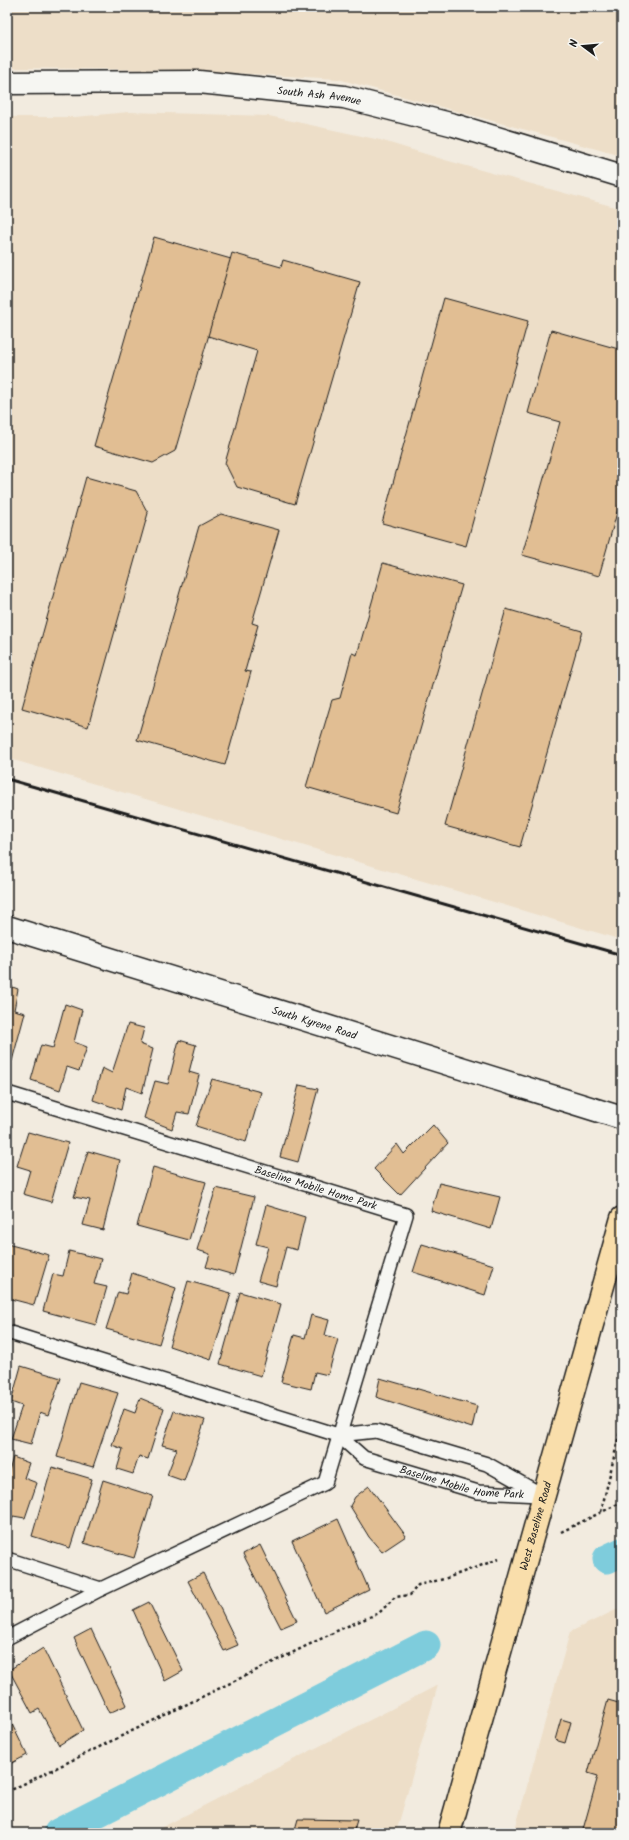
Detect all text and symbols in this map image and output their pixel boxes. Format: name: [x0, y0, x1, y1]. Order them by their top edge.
north arrow: [563, 26, 603, 66]
text: N: [565, 38, 584, 49]
street label: South Ash Avenue: [276, 82, 363, 111]
street label: South Kyrene Road: [269, 1002, 360, 1045]
street label: Baseline Mobile Home Park: [252, 1161, 380, 1216]
street label: Baseline Mobile Home Park: [397, 1461, 525, 1504]
street label: West Baseline Road: [515, 1479, 558, 1573]

